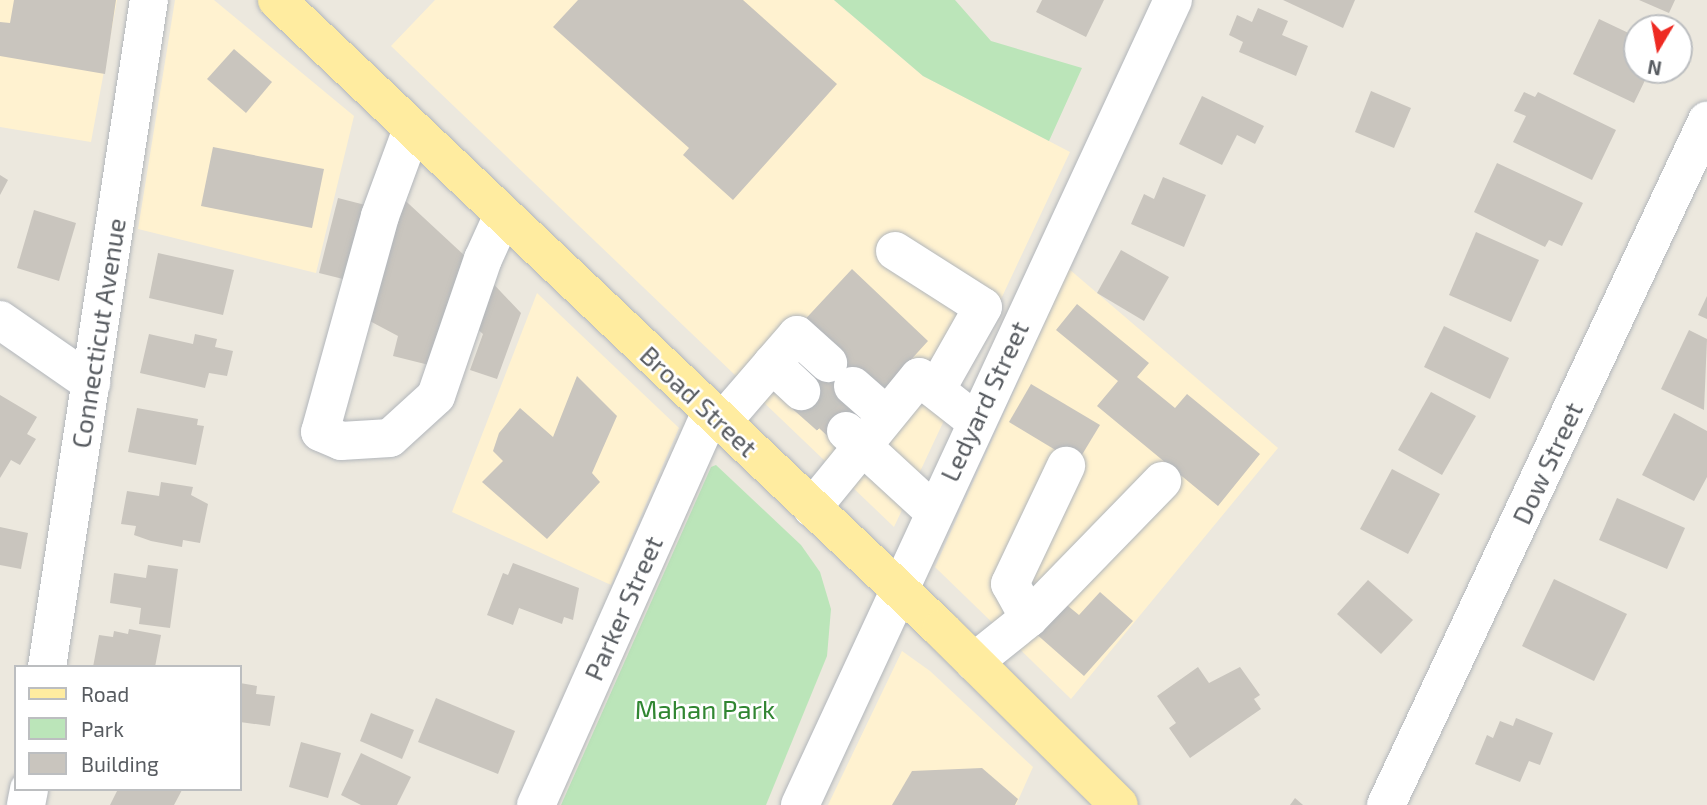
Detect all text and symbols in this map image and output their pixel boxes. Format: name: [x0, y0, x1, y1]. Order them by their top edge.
north arrow: [1623, 14, 1693, 84]
text: N: [1646, 56, 1663, 81]
street label: Connecticut Avenue: [64, 215, 132, 451]
street label: Ledyard Street: [933, 316, 1035, 486]
street label: Broad Street: [634, 339, 764, 463]
street label: Dow Street: [1505, 397, 1589, 529]
street label: Parker Street: [577, 531, 669, 685]
legend: [14, 665, 242, 791]
text: Road: [81, 681, 129, 706]
park label: Mahan Park: [635, 693, 775, 725]
text: Park: [81, 716, 124, 741]
text: Building: [81, 751, 159, 776]

